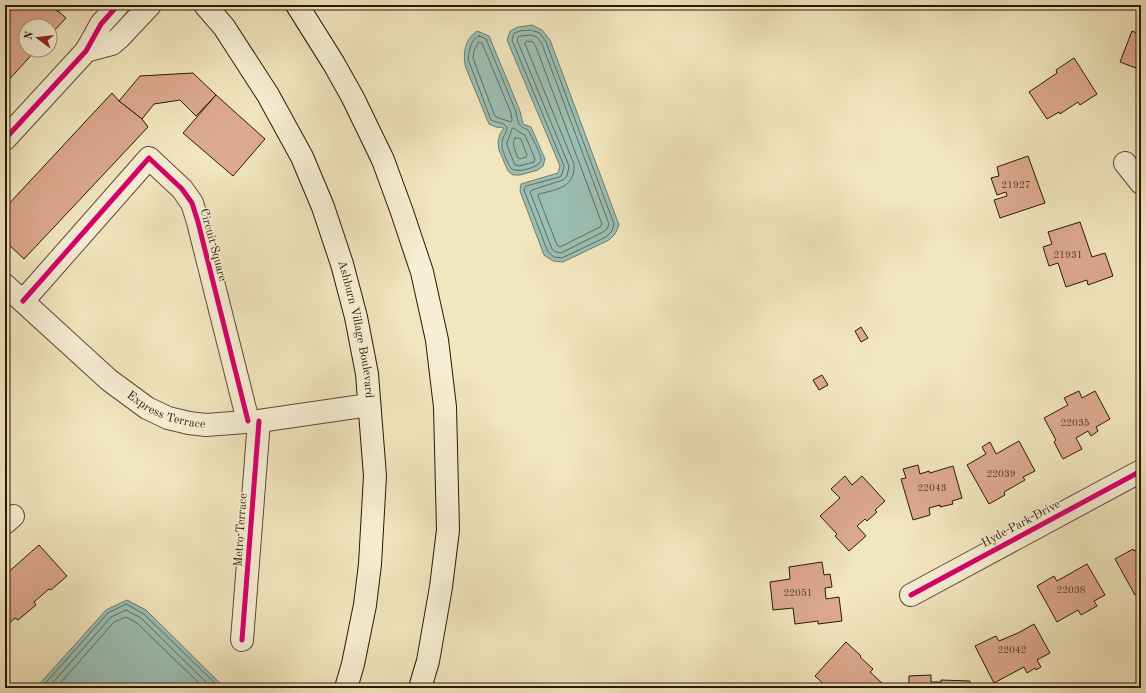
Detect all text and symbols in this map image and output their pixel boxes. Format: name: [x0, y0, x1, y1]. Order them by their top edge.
north arrow: [18, 18, 58, 58]
text: N: [23, 30, 36, 41]
house number: 21927: [1002, 180, 1031, 190]
street label: Circuit Square: [198, 207, 229, 283]
house number: 21931: [1054, 250, 1083, 260]
street label: Ashburn Village Boulevard: [335, 259, 375, 399]
street label: Express Terrace: [125, 389, 207, 431]
house number: 22035: [1061, 418, 1090, 428]
house number: 22039: [987, 469, 1016, 479]
house number: 22043: [918, 483, 947, 493]
street label: Metro Terrace: [232, 492, 250, 567]
street label: Hyde Park Drive: [980, 498, 1063, 550]
house number: 22038: [1057, 585, 1086, 595]
house number: 22051: [784, 588, 813, 598]
house number: 22042: [998, 645, 1027, 655]

